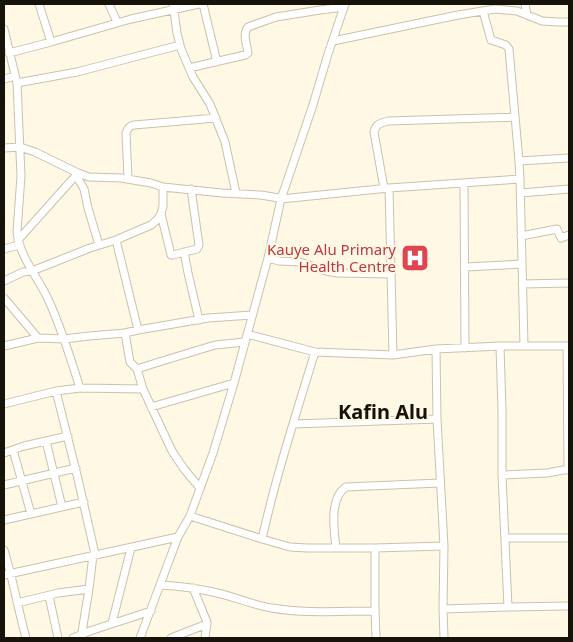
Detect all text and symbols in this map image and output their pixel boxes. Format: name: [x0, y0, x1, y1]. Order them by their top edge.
place label: Kauye Alu Primary Health Centre: [267, 239, 396, 276]
hospital icon: Kauye Alu Primary Health Centre: [400, 243, 430, 273]
district label: Kafin Alu: [338, 398, 428, 425]

